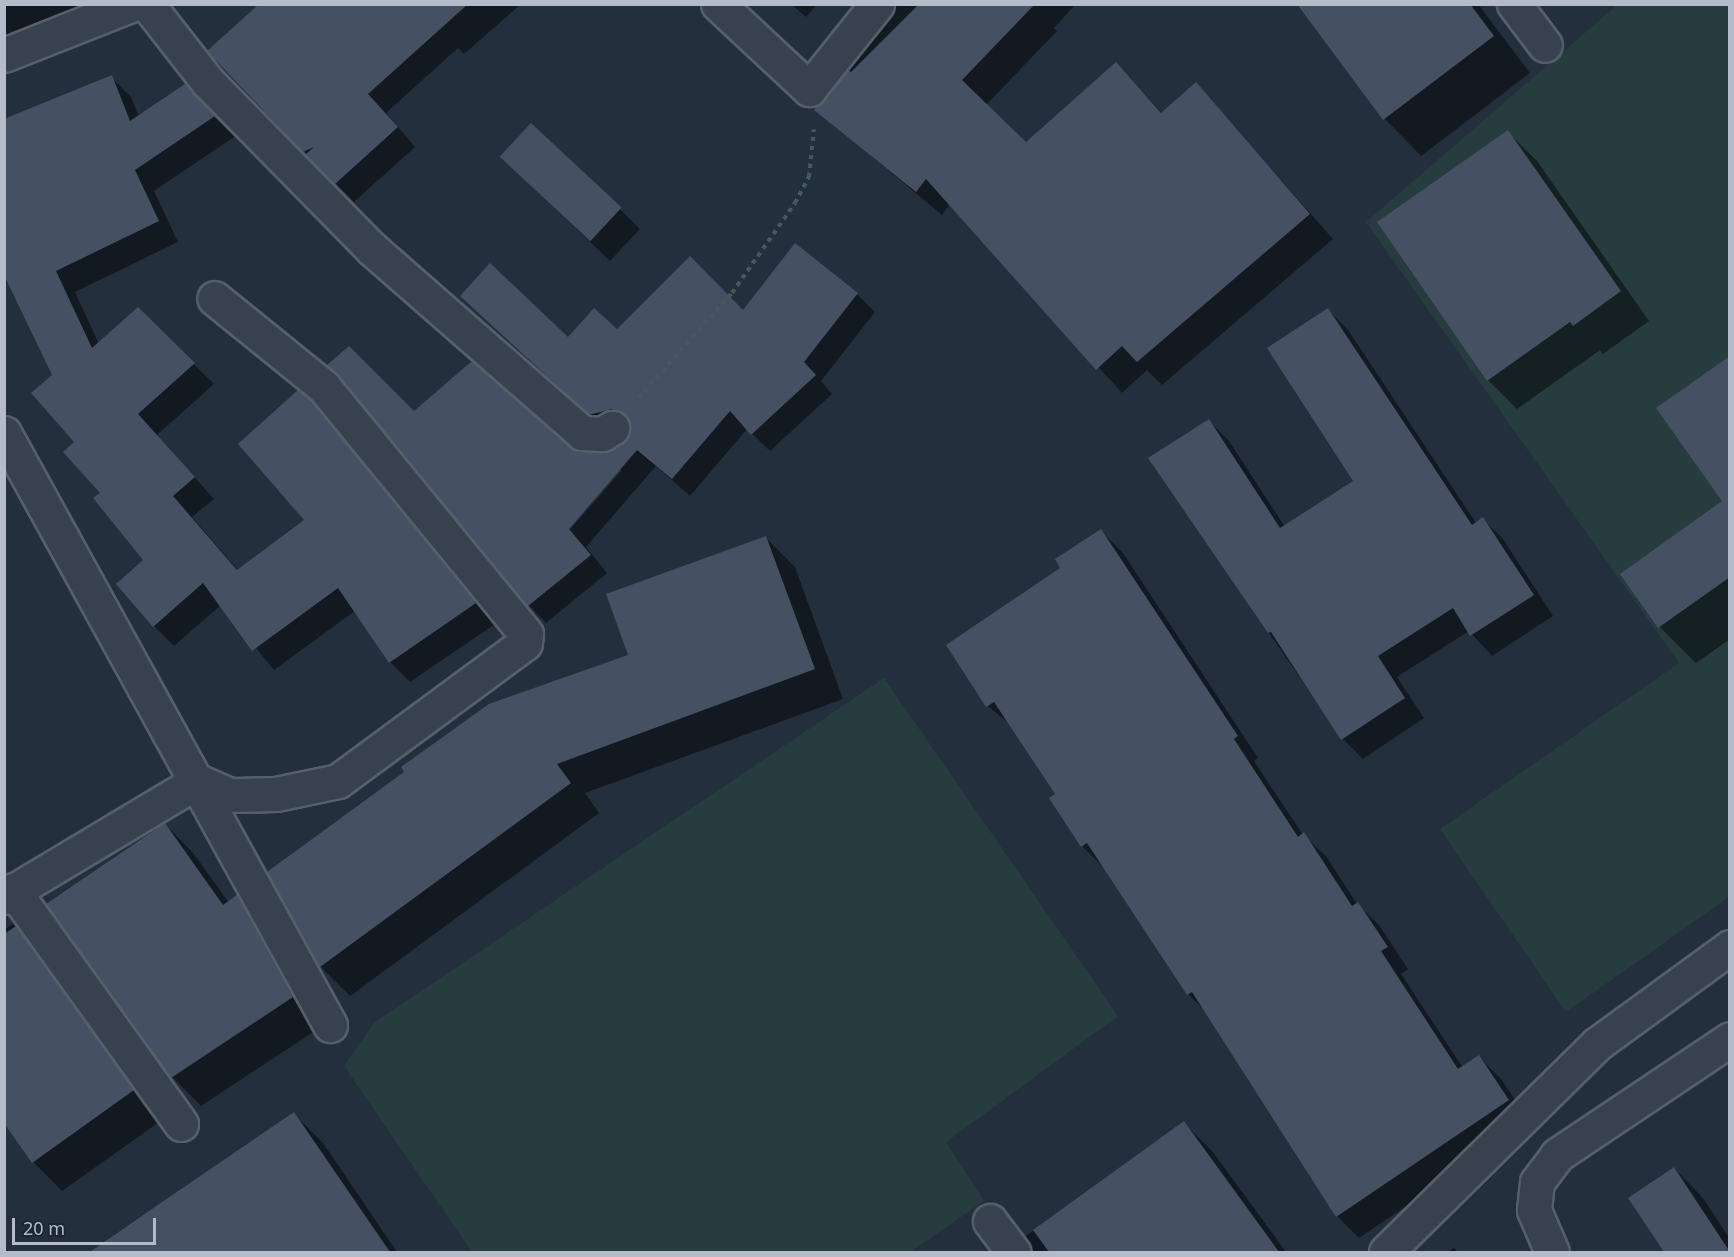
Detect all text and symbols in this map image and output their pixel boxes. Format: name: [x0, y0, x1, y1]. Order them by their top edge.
scale bar: [15, 1206, 159, 1244]
text: 20 m: [23, 1216, 65, 1240]

